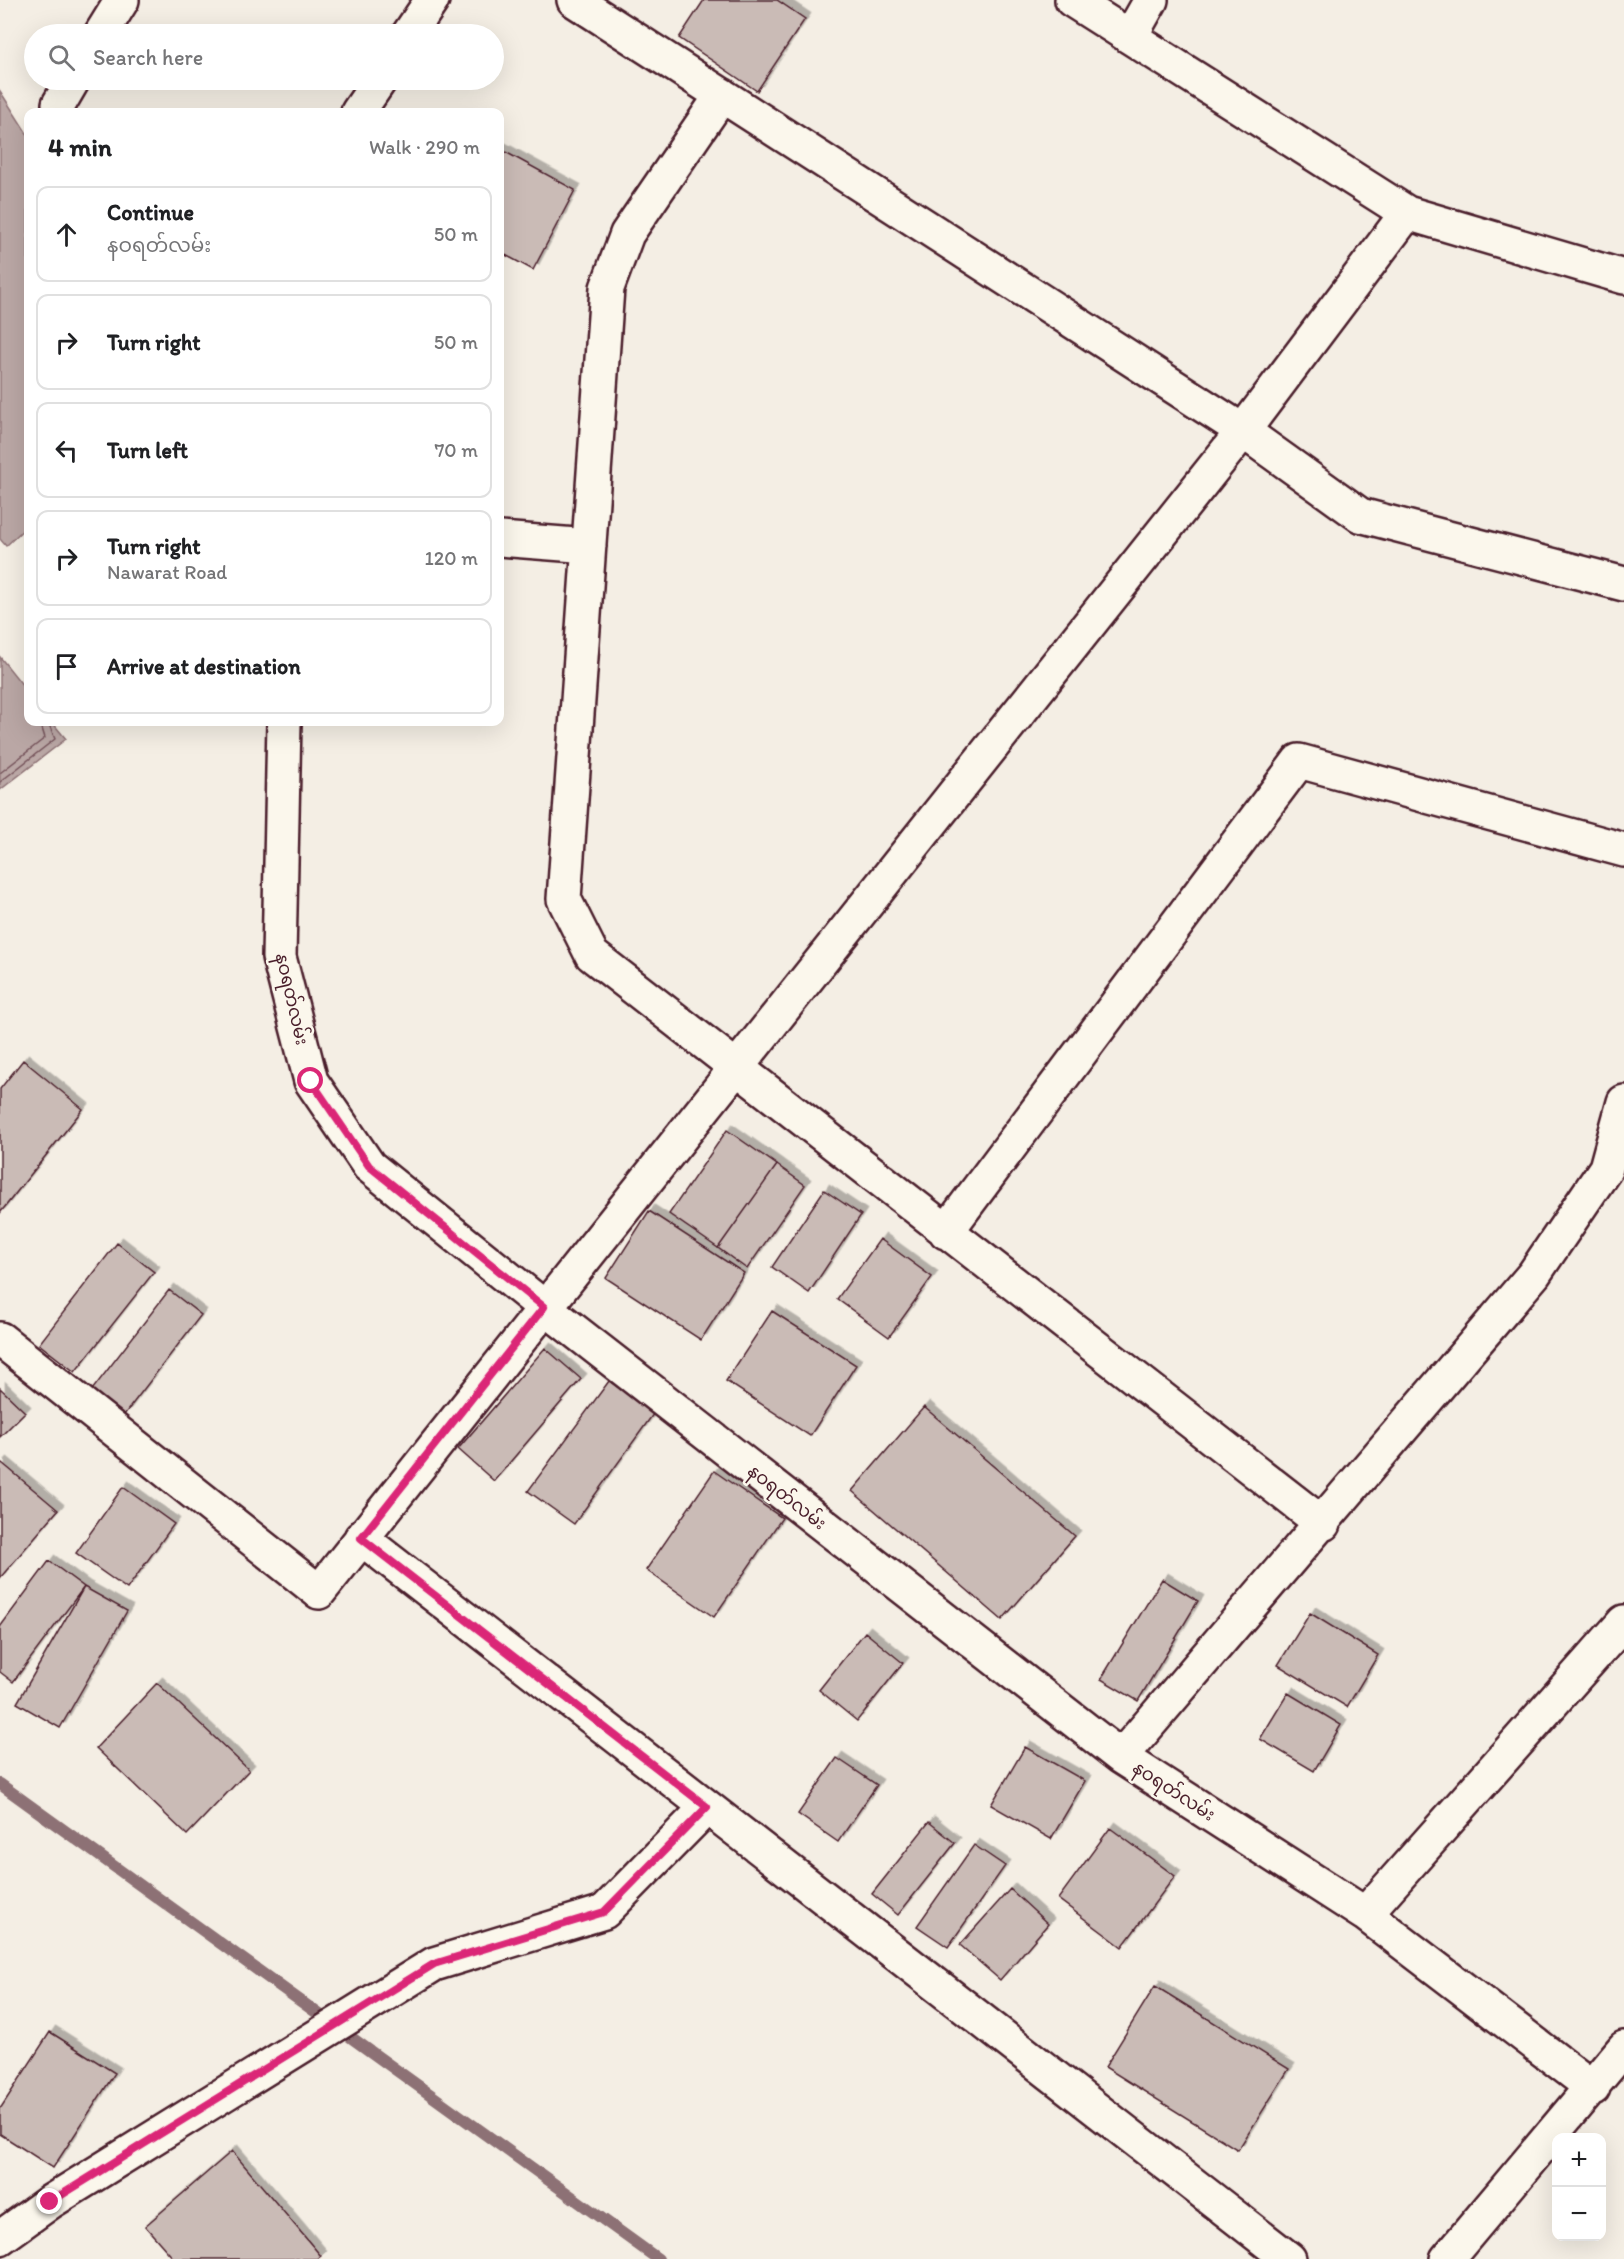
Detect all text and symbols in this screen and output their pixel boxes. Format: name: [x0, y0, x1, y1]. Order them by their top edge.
search box: [24, 24, 504, 90]
icon: search: [45, 41, 78, 74]
text: Search here: [93, 44, 203, 71]
text: 4 min: [48, 131, 112, 163]
text: Walk · 290 m: [369, 135, 480, 159]
text: Continue: [107, 199, 194, 226]
icon: ahead: [50, 218, 83, 251]
text: 50 m: [434, 222, 478, 246]
text: နဝရတ်လမ်း: [107, 233, 211, 257]
icon: right: [50, 326, 83, 359]
text: Turn right: [107, 329, 201, 356]
text: 50 m: [434, 330, 478, 354]
icon: left: [50, 434, 83, 467]
text: Turn left: [107, 437, 188, 464]
text: 70 m: [434, 438, 478, 462]
text: Turn right: [107, 533, 201, 560]
icon: right: [50, 542, 83, 575]
text: 120 m: [425, 546, 478, 570]
text: Nawarat Road: [107, 560, 227, 584]
icon: arrive: [50, 650, 83, 683]
text: Arrive at destination: [107, 653, 301, 680]
street label: နဝရတ်လမ်း: [267, 950, 315, 1048]
route start: [297, 1067, 323, 1093]
street label: နဝရတ်လမ်း: [741, 1458, 832, 1538]
street label: နဝရတ်လမ်း: [1127, 1755, 1220, 1829]
map controls: [1552, 2133, 1606, 2241]
button: +: [1552, 2133, 1606, 2187]
button: −: [1552, 2187, 1606, 2241]
route end: [36, 2188, 62, 2214]

